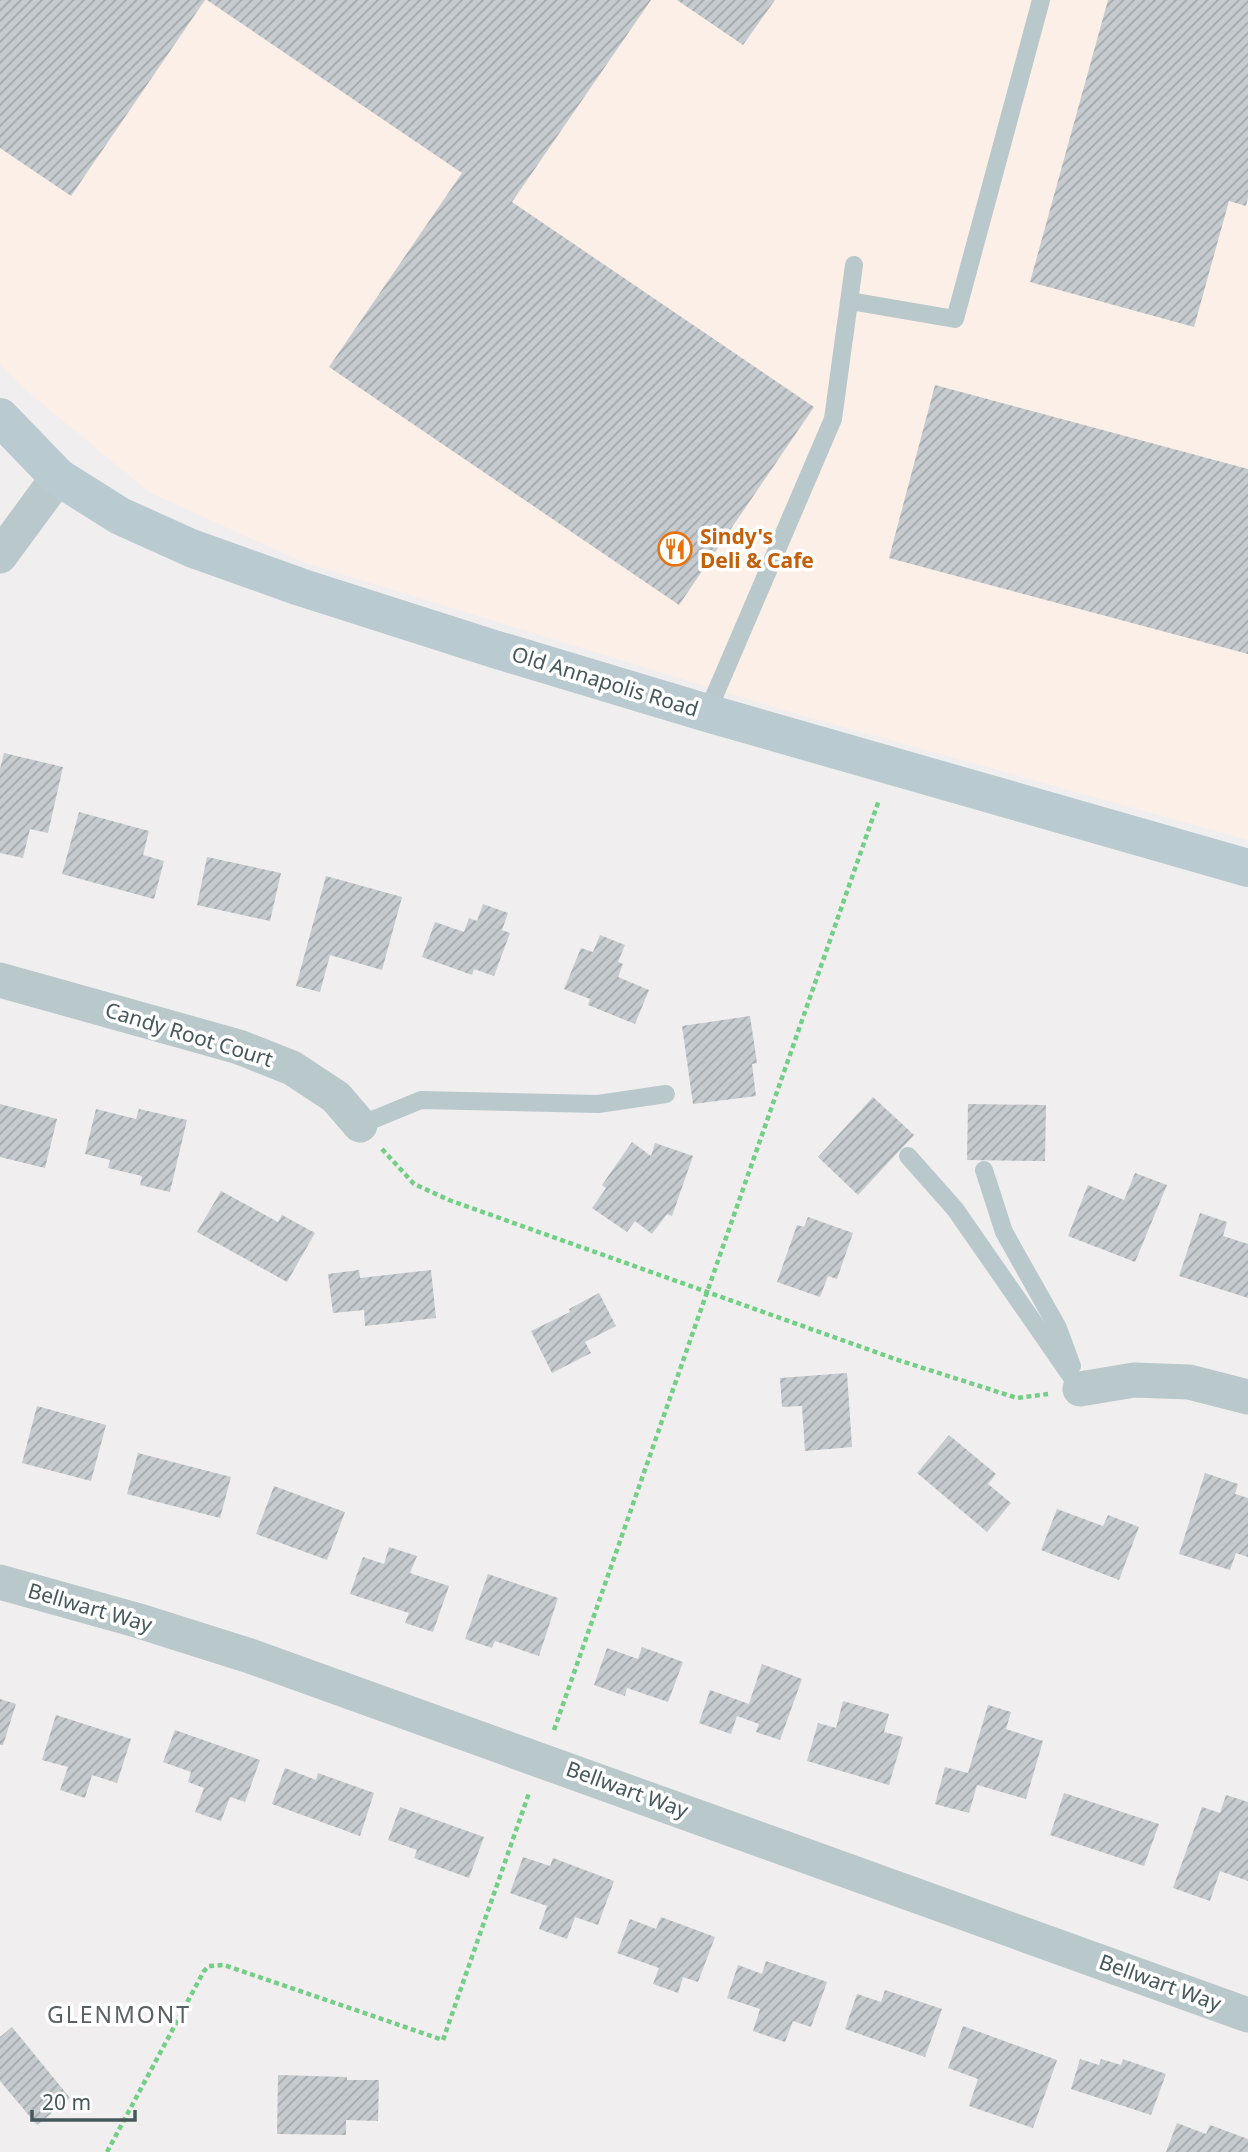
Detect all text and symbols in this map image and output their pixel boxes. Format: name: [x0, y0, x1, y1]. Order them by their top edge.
place label: Sindy's Deli & Cafe: [700, 522, 814, 574]
restaurant icon: Sindy's Deli & Cafe: [656, 530, 694, 568]
street label: Old Annapolis Road: [509, 639, 702, 723]
street label: Candy Root Court: [102, 995, 277, 1073]
street label: Bellwart Way: [25, 1576, 156, 1638]
street label: Bellwart Way: [562, 1754, 693, 1824]
street label: Bellwart Way: [1095, 1947, 1226, 2017]
district label: GLENMONT: [47, 1998, 191, 2030]
scale bar: [32, 2078, 135, 2122]
text: 20 m: [42, 2088, 91, 2116]

